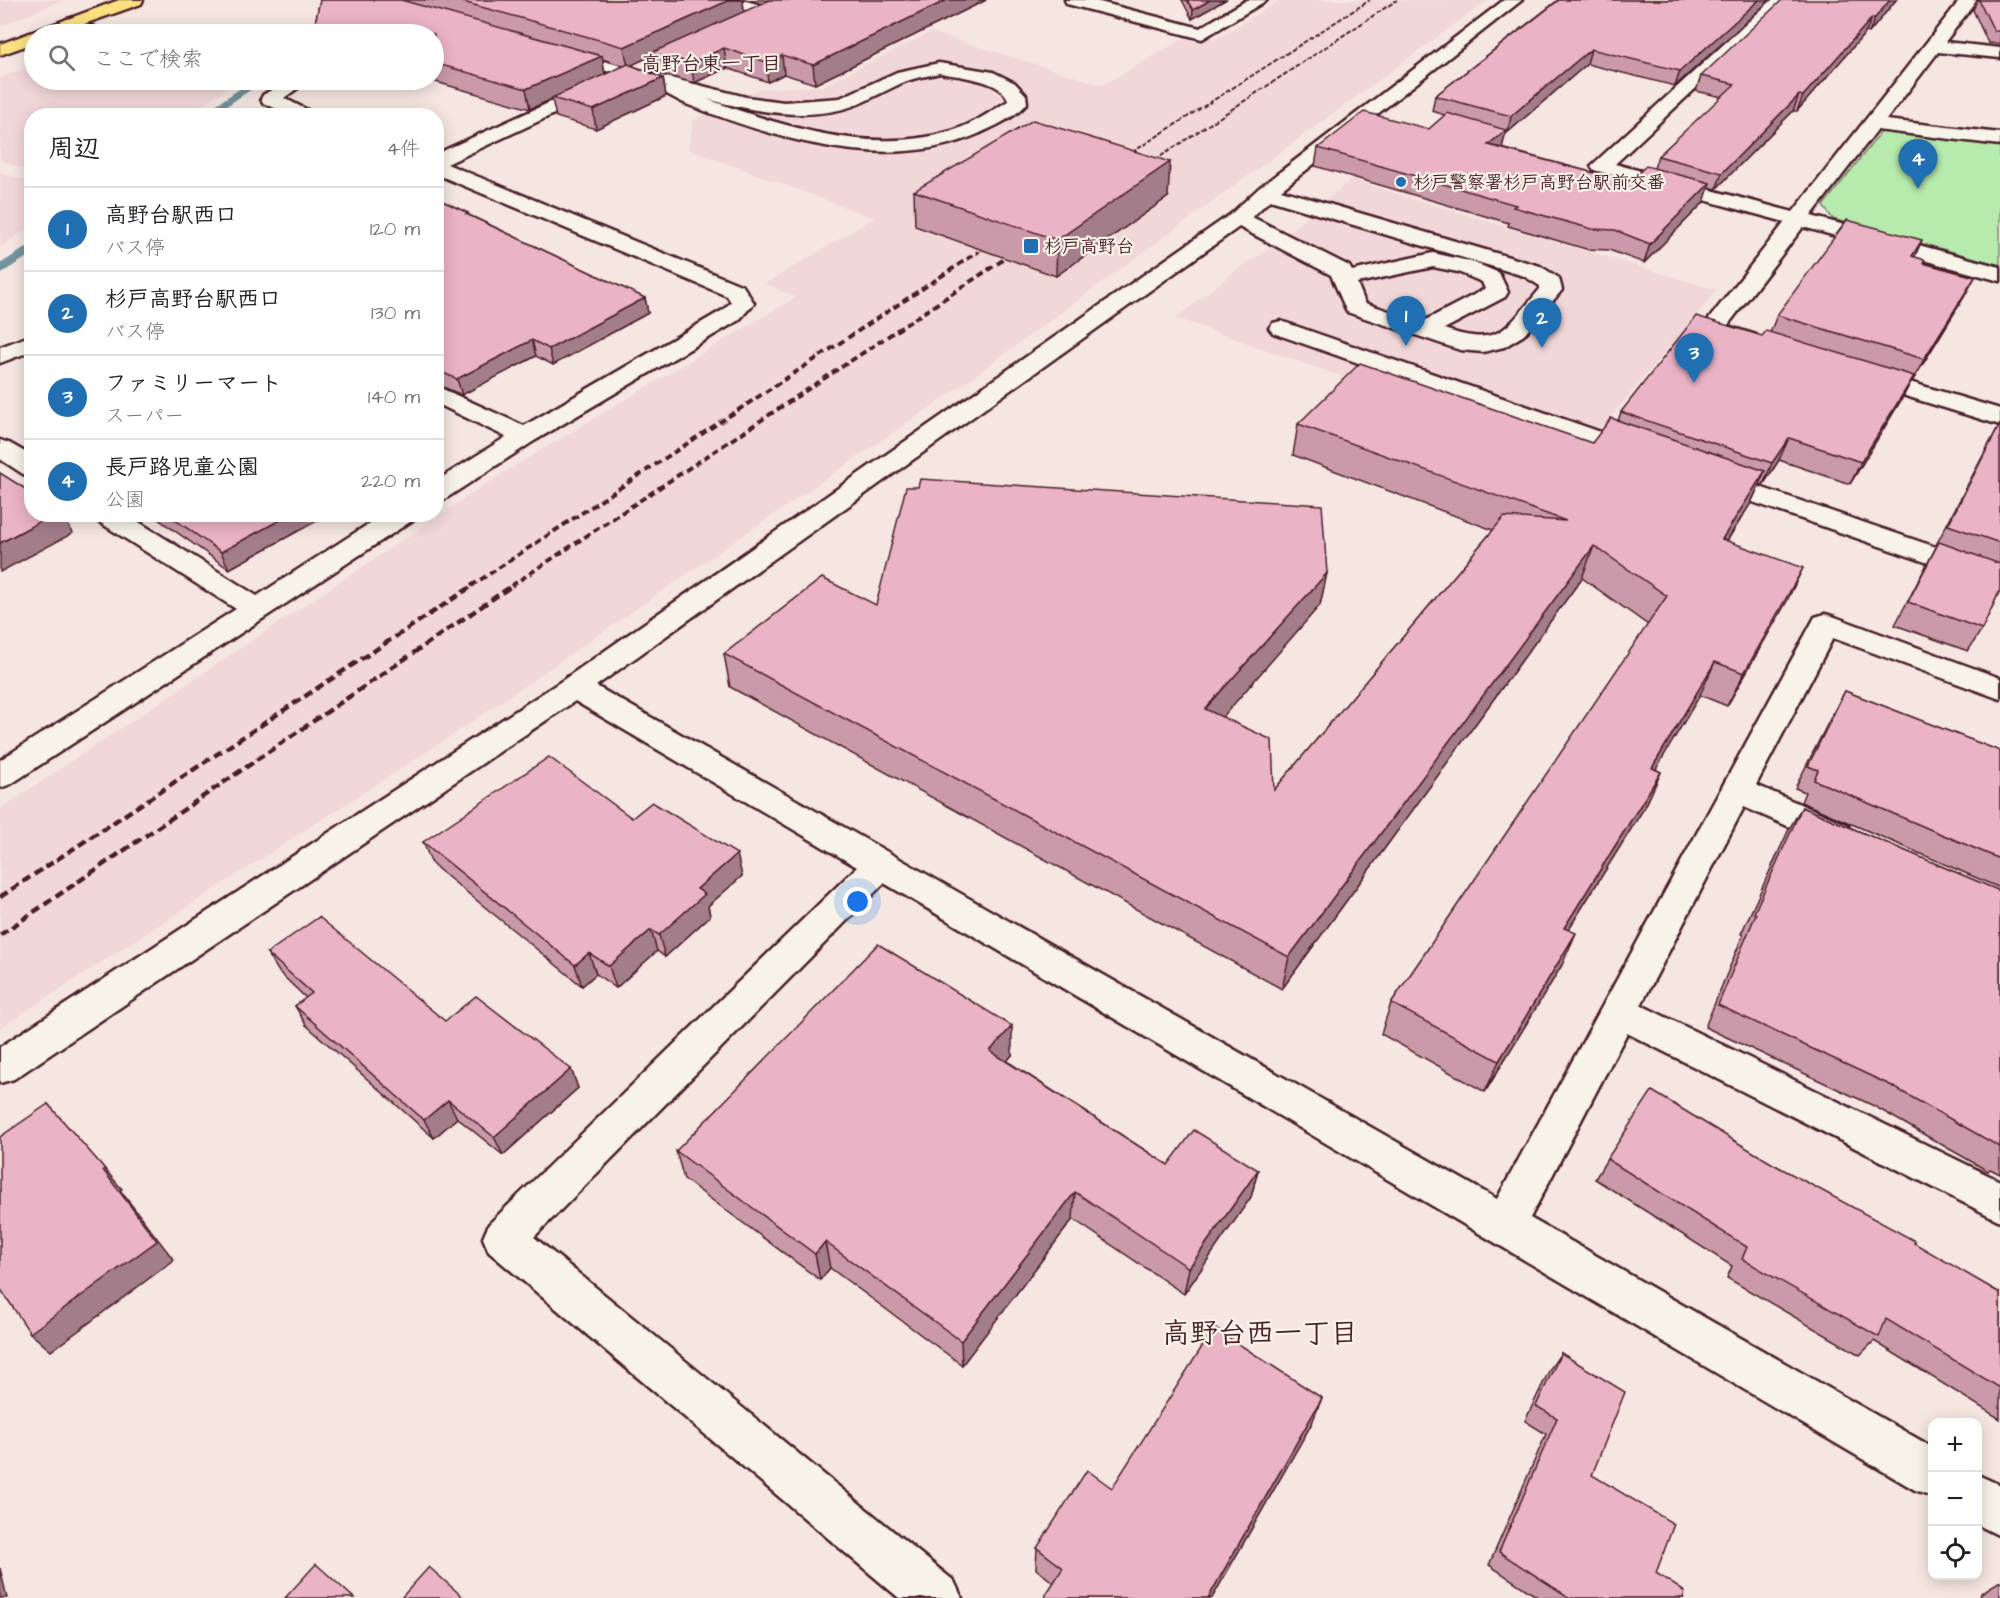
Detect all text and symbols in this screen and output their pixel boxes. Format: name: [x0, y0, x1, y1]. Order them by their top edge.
search box: [24, 24, 444, 90]
icon: search: [45, 41, 78, 74]
text: ここで検索: [93, 44, 203, 75]
district label: 高野台東一丁目: [641, 50, 781, 78]
text: 周辺: [48, 131, 100, 167]
text: 4件: [386, 135, 420, 163]
pin: 4: [1898, 140, 1938, 189]
place label: 杉戸警察署杉戸高野台駅前交番: [1413, 170, 1665, 195]
marker: 杉戸警察署杉戸高野台駅前交番: [1394, 175, 1408, 189]
text: 高野台駅西口: [105, 200, 237, 231]
text: 1: [66, 215, 69, 243]
text: 120 m: [370, 215, 420, 243]
text: バス停: [105, 234, 165, 262]
place label: 杉戸高野台: [1044, 234, 1134, 259]
marker: 杉戸高野台: [1022, 237, 1040, 255]
text: 杉戸高野台駅西口: [105, 284, 281, 315]
pin: 1: [1386, 296, 1426, 346]
pin: 2: [1522, 298, 1562, 348]
text: 2: [62, 299, 73, 327]
text: 130 m: [371, 299, 420, 327]
text: バス停: [105, 318, 165, 346]
pin: 3: [1674, 334, 1714, 383]
text: ファミリーマート: [105, 368, 282, 399]
text: 3: [62, 383, 73, 411]
text: 140 m: [368, 383, 420, 411]
text: スーパー: [105, 402, 184, 430]
text: 長戸路児童公園: [105, 452, 259, 483]
text: 4: [61, 467, 74, 495]
text: 220 m: [361, 467, 420, 495]
text: 公園: [105, 486, 145, 514]
your location: [843, 887, 872, 916]
district label: 高野台西一丁目: [1162, 1314, 1358, 1353]
map controls: [1928, 1418, 1982, 1580]
button: +: [1928, 1418, 1982, 1472]
button: −: [1928, 1472, 1982, 1526]
button: locate: [1928, 1526, 1982, 1580]

